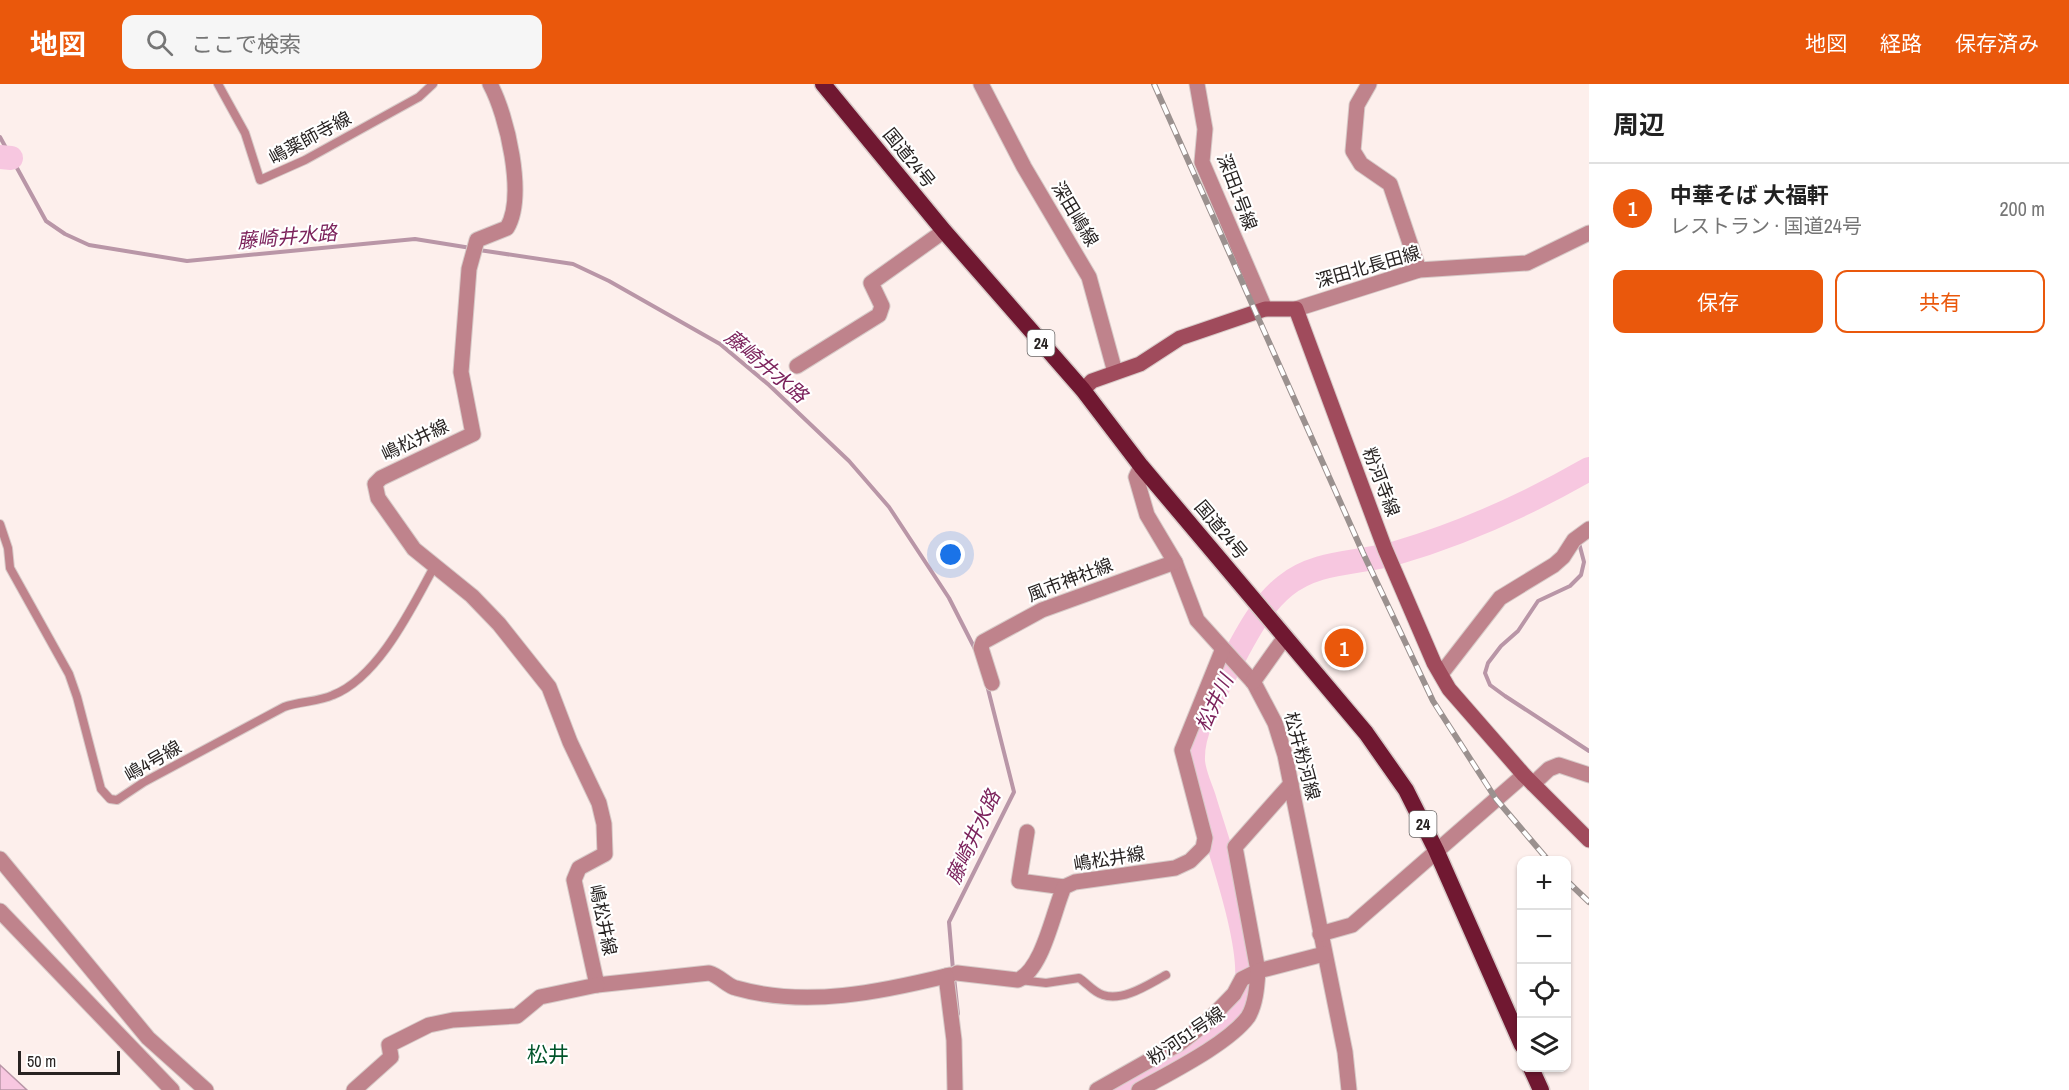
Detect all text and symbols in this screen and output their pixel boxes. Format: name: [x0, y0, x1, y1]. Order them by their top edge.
search box: [122, 15, 542, 69]
text: 地図: [30, 25, 86, 63]
icon: search: [143, 26, 176, 59]
text: ここで検索: [191, 29, 301, 59]
text: 地図: [1805, 29, 1847, 58]
text: 経路: [1880, 29, 1922, 58]
text: 保存済み: [1955, 29, 2039, 58]
street label: 嶋薬師寺線: [264, 105, 355, 170]
text: 周辺: [1613, 107, 1665, 142]
street label: 国道24号: [878, 122, 941, 193]
street label: 深田1号線: [1211, 150, 1264, 234]
street label: 深田嶋線: [1046, 176, 1105, 251]
text: 中華そば 大福軒: [1670, 180, 1829, 210]
text: 1: [1628, 195, 1637, 222]
text: 200 m: [1999, 195, 2045, 222]
text: レストラン · 国道24号: [1670, 212, 1862, 239]
water label: 藤崎井水路: [236, 219, 340, 254]
street label: 深田北長田線: [1313, 240, 1423, 293]
button: 保存: [1613, 270, 1823, 333]
button: 共有: [1835, 270, 2045, 333]
water label: 藤崎井水路: [719, 323, 815, 409]
road number: 24: [1028, 330, 1054, 356]
street label: 嶋松井線: [377, 413, 453, 466]
street label: 粉河寺線: [1357, 444, 1406, 520]
street label: 国道24号: [1189, 495, 1254, 565]
your location: [936, 540, 965, 569]
street label: 風市神社線: [1023, 552, 1116, 607]
pin: 1: [1324, 626, 1364, 670]
water label: 松井川: [1188, 668, 1240, 736]
street label: 松井粉河線: [1279, 709, 1326, 803]
street label: 嶋4号線: [120, 734, 186, 787]
water label: 藤崎井水路: [939, 784, 1007, 888]
road number: 24: [1410, 811, 1436, 837]
street label: 嶋松井線: [1071, 841, 1146, 876]
map controls: [1517, 856, 1571, 1072]
button: +: [1517, 856, 1571, 910]
street label: 嶋松井線: [584, 882, 623, 958]
button: −: [1517, 910, 1571, 964]
button: locate: [1517, 964, 1571, 1018]
street label: 粉河51号線: [1142, 1001, 1229, 1071]
button: layers: [1517, 1018, 1571, 1072]
district label: 松井: [527, 1040, 569, 1069]
scale bar: [18, 1048, 120, 1076]
text: 50 m: [27, 1050, 56, 1072]

